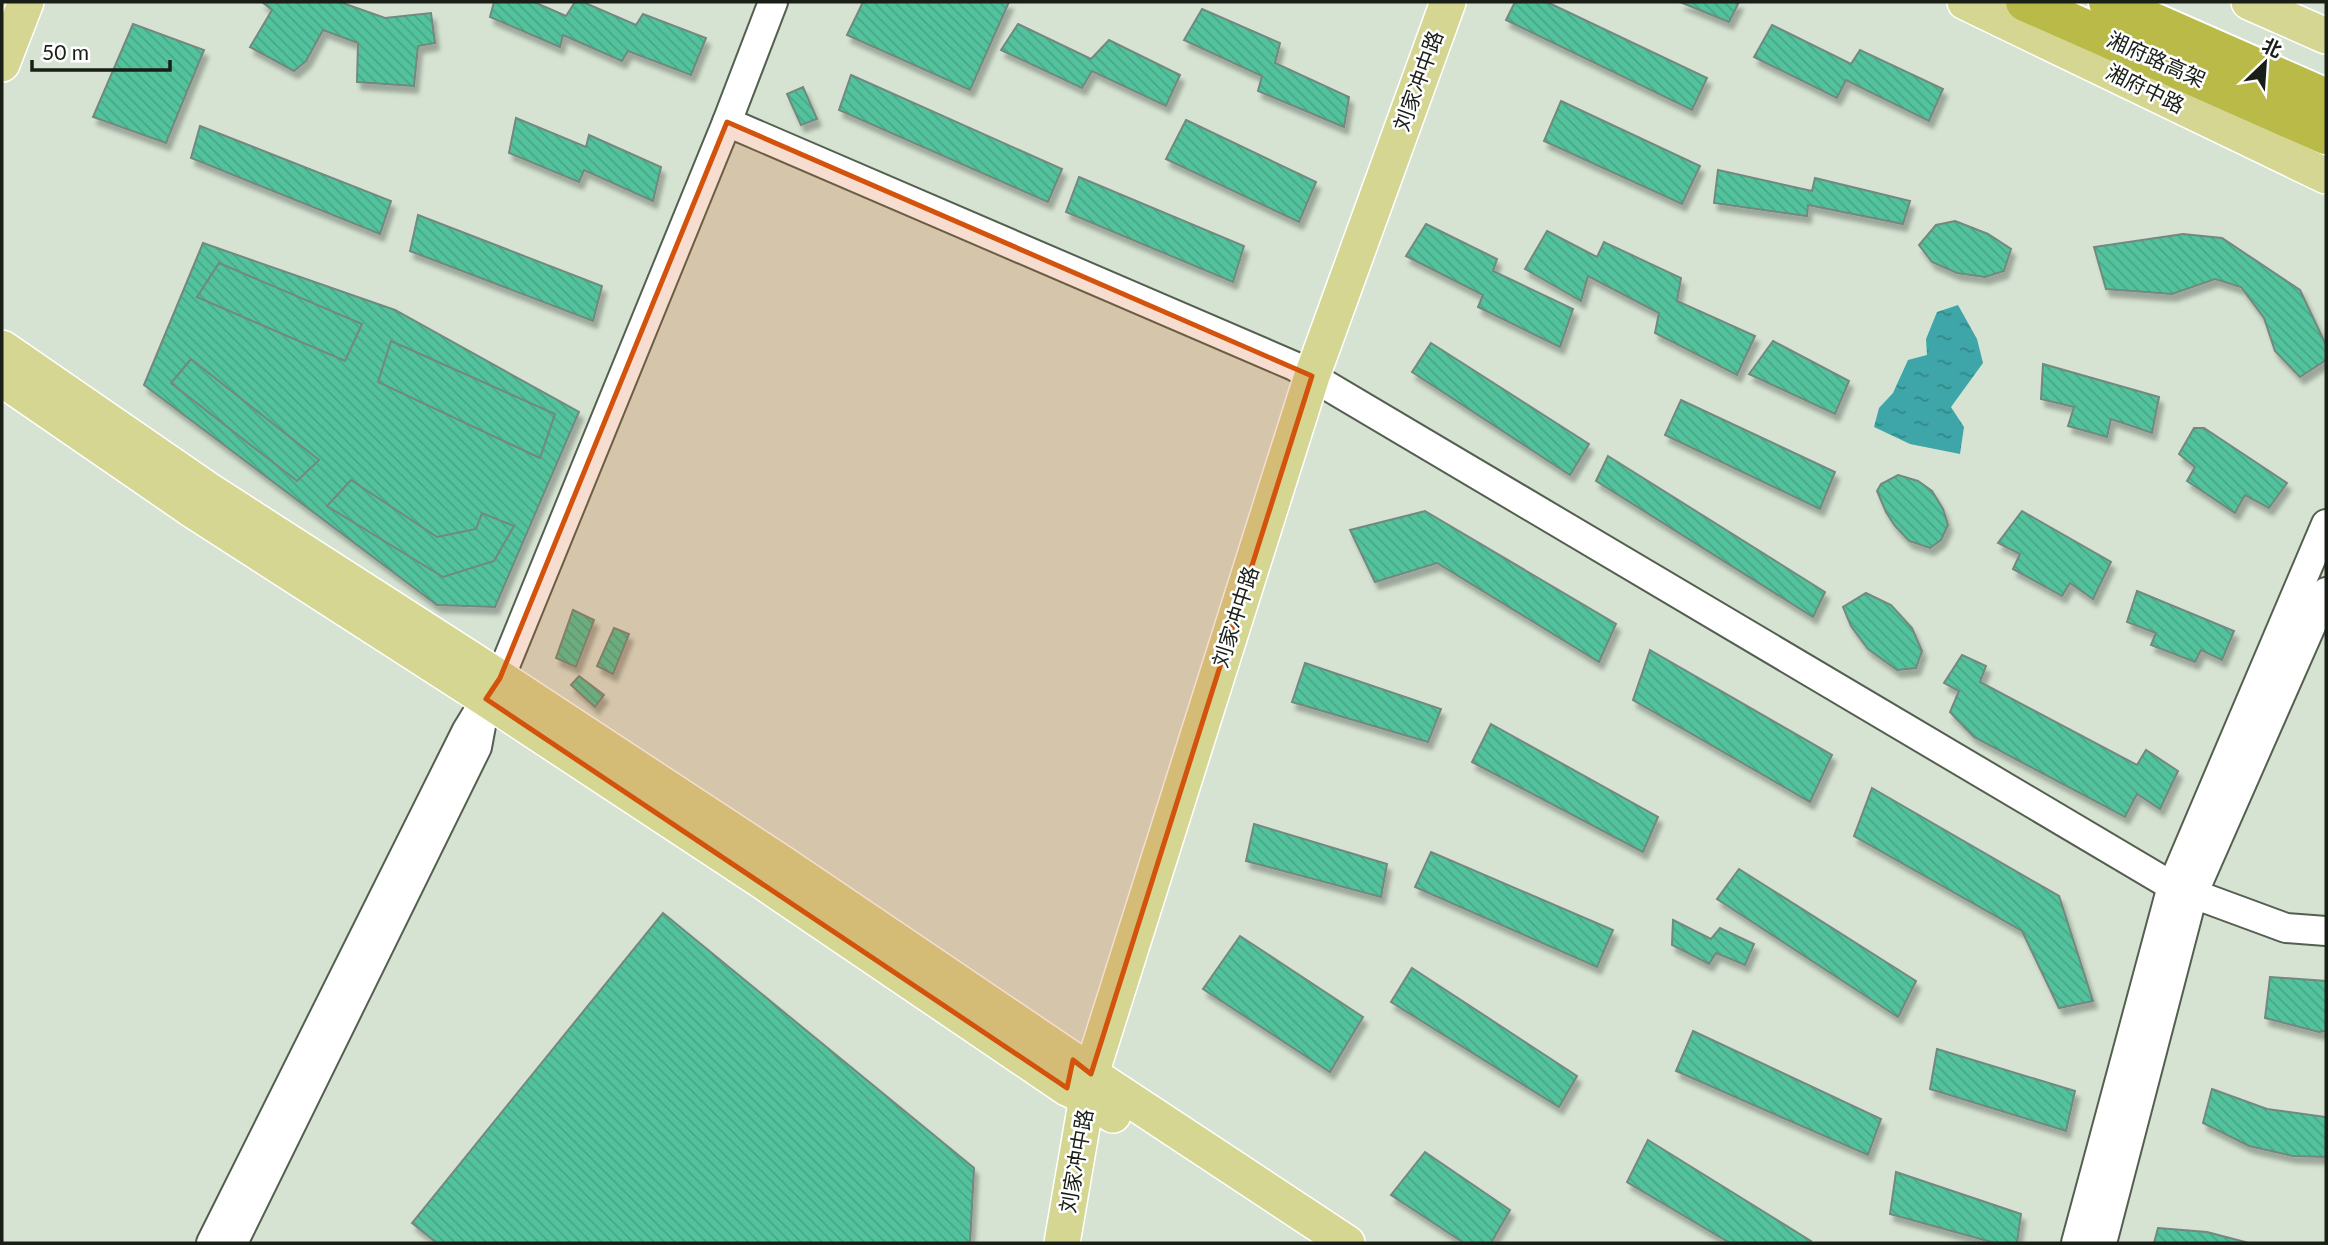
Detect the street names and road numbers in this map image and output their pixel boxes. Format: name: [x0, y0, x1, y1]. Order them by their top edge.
street label: 湘府路高架: [2104, 26, 2210, 91]
street label: 刘家冲中路: [1388, 27, 1447, 134]
street label: 湘府中路: [2102, 58, 2189, 117]
street label: 刘家冲中路: [1206, 563, 1263, 670]
street label: 刘家冲中路: [1054, 1107, 1097, 1215]

